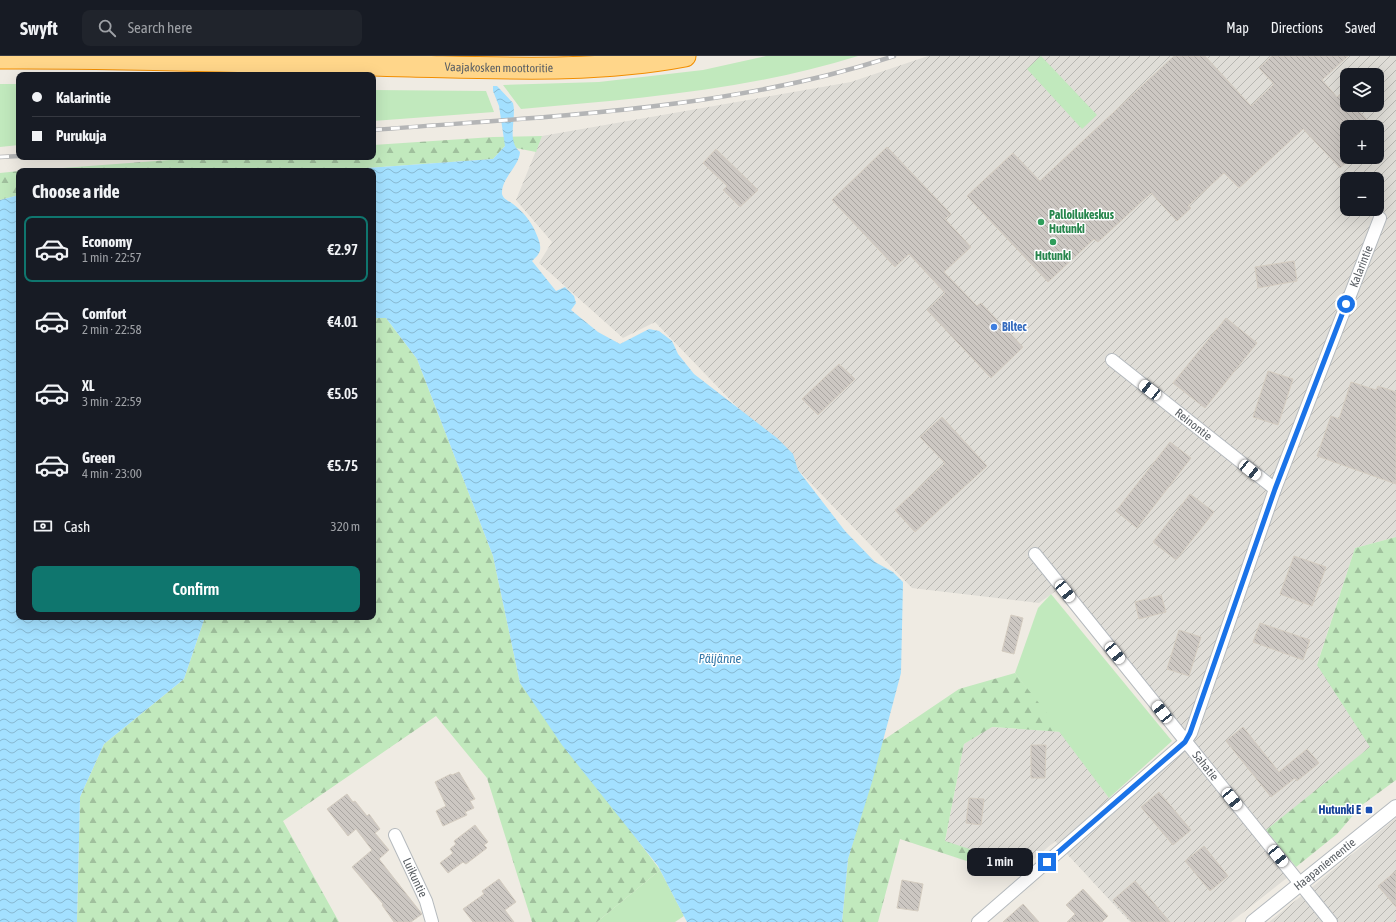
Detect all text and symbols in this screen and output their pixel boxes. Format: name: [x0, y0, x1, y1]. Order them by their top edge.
search box: [82, 10, 362, 46]
text: Swyft: [20, 17, 58, 39]
icon: search: [96, 17, 118, 39]
text: Search here: [128, 19, 192, 36]
text: Map: [1226, 20, 1249, 36]
text: Directions: [1271, 20, 1323, 36]
text: Saved: [1345, 20, 1376, 36]
street label: Vaajakosken moottoritie: [444, 60, 553, 75]
map controls: [1340, 68, 1384, 216]
button: layers: [1340, 68, 1384, 112]
text: Kalarintie: [56, 89, 111, 106]
button: +: [1340, 120, 1384, 164]
text: Purukuja: [56, 127, 107, 144]
button: −: [1340, 172, 1384, 216]
text: Choose a ride: [32, 181, 120, 202]
place label: Palloilukeskus Hutunki: [1049, 208, 1115, 236]
marker: Palloilukeskus Hutunki: [1036, 217, 1046, 227]
icon: car: [34, 231, 70, 267]
text: Economy: [82, 233, 132, 250]
marker: Hutunki: [1048, 237, 1058, 247]
text: €2.97: [327, 241, 358, 258]
street label: Kalarintie: [1347, 243, 1376, 289]
place label: Hutunki: [1035, 249, 1071, 263]
text: 1 min · 22:57: [82, 250, 142, 265]
route start: [1337, 295, 1355, 313]
icon: car: [34, 303, 70, 339]
text: Comfort: [82, 305, 126, 322]
text: €4.01: [327, 313, 358, 330]
place label: Biltec: [1002, 320, 1027, 334]
text: 2 min · 22:58: [82, 322, 142, 337]
marker: Biltec: [989, 322, 999, 332]
icon: car: [34, 375, 70, 411]
text: XL: [82, 377, 95, 394]
car: [1137, 378, 1163, 402]
text: €5.05: [327, 385, 358, 402]
text: 3 min · 22:59: [82, 394, 142, 409]
street label: Reinontie: [1172, 406, 1215, 443]
icon: car: [34, 447, 70, 483]
text: Green: [82, 449, 115, 466]
text: €5.75: [327, 457, 358, 474]
car: [1237, 458, 1263, 482]
text: 4 min · 23:00: [82, 466, 142, 481]
icon: cash: [32, 515, 54, 537]
text: Cash: [64, 518, 90, 535]
text: 320 m: [331, 519, 360, 534]
button: Confirm: [32, 566, 360, 612]
car: [1053, 578, 1077, 604]
car: [1103, 640, 1127, 666]
water label: Päijänne: [699, 651, 742, 666]
car: [1150, 699, 1174, 725]
street label: Sahatie: [1189, 748, 1222, 783]
car: [1220, 786, 1244, 812]
place label: Hutunki E: [1318, 803, 1361, 817]
marker: Hutunki E: [1364, 805, 1374, 815]
street label: Haapaniementie: [1291, 835, 1358, 893]
car: [1266, 843, 1290, 869]
callout: 1 min: [967, 848, 1033, 876]
route end: [1038, 853, 1056, 871]
text: 1 min: [987, 854, 1013, 869]
street label: Luikuntie: [400, 856, 430, 899]

